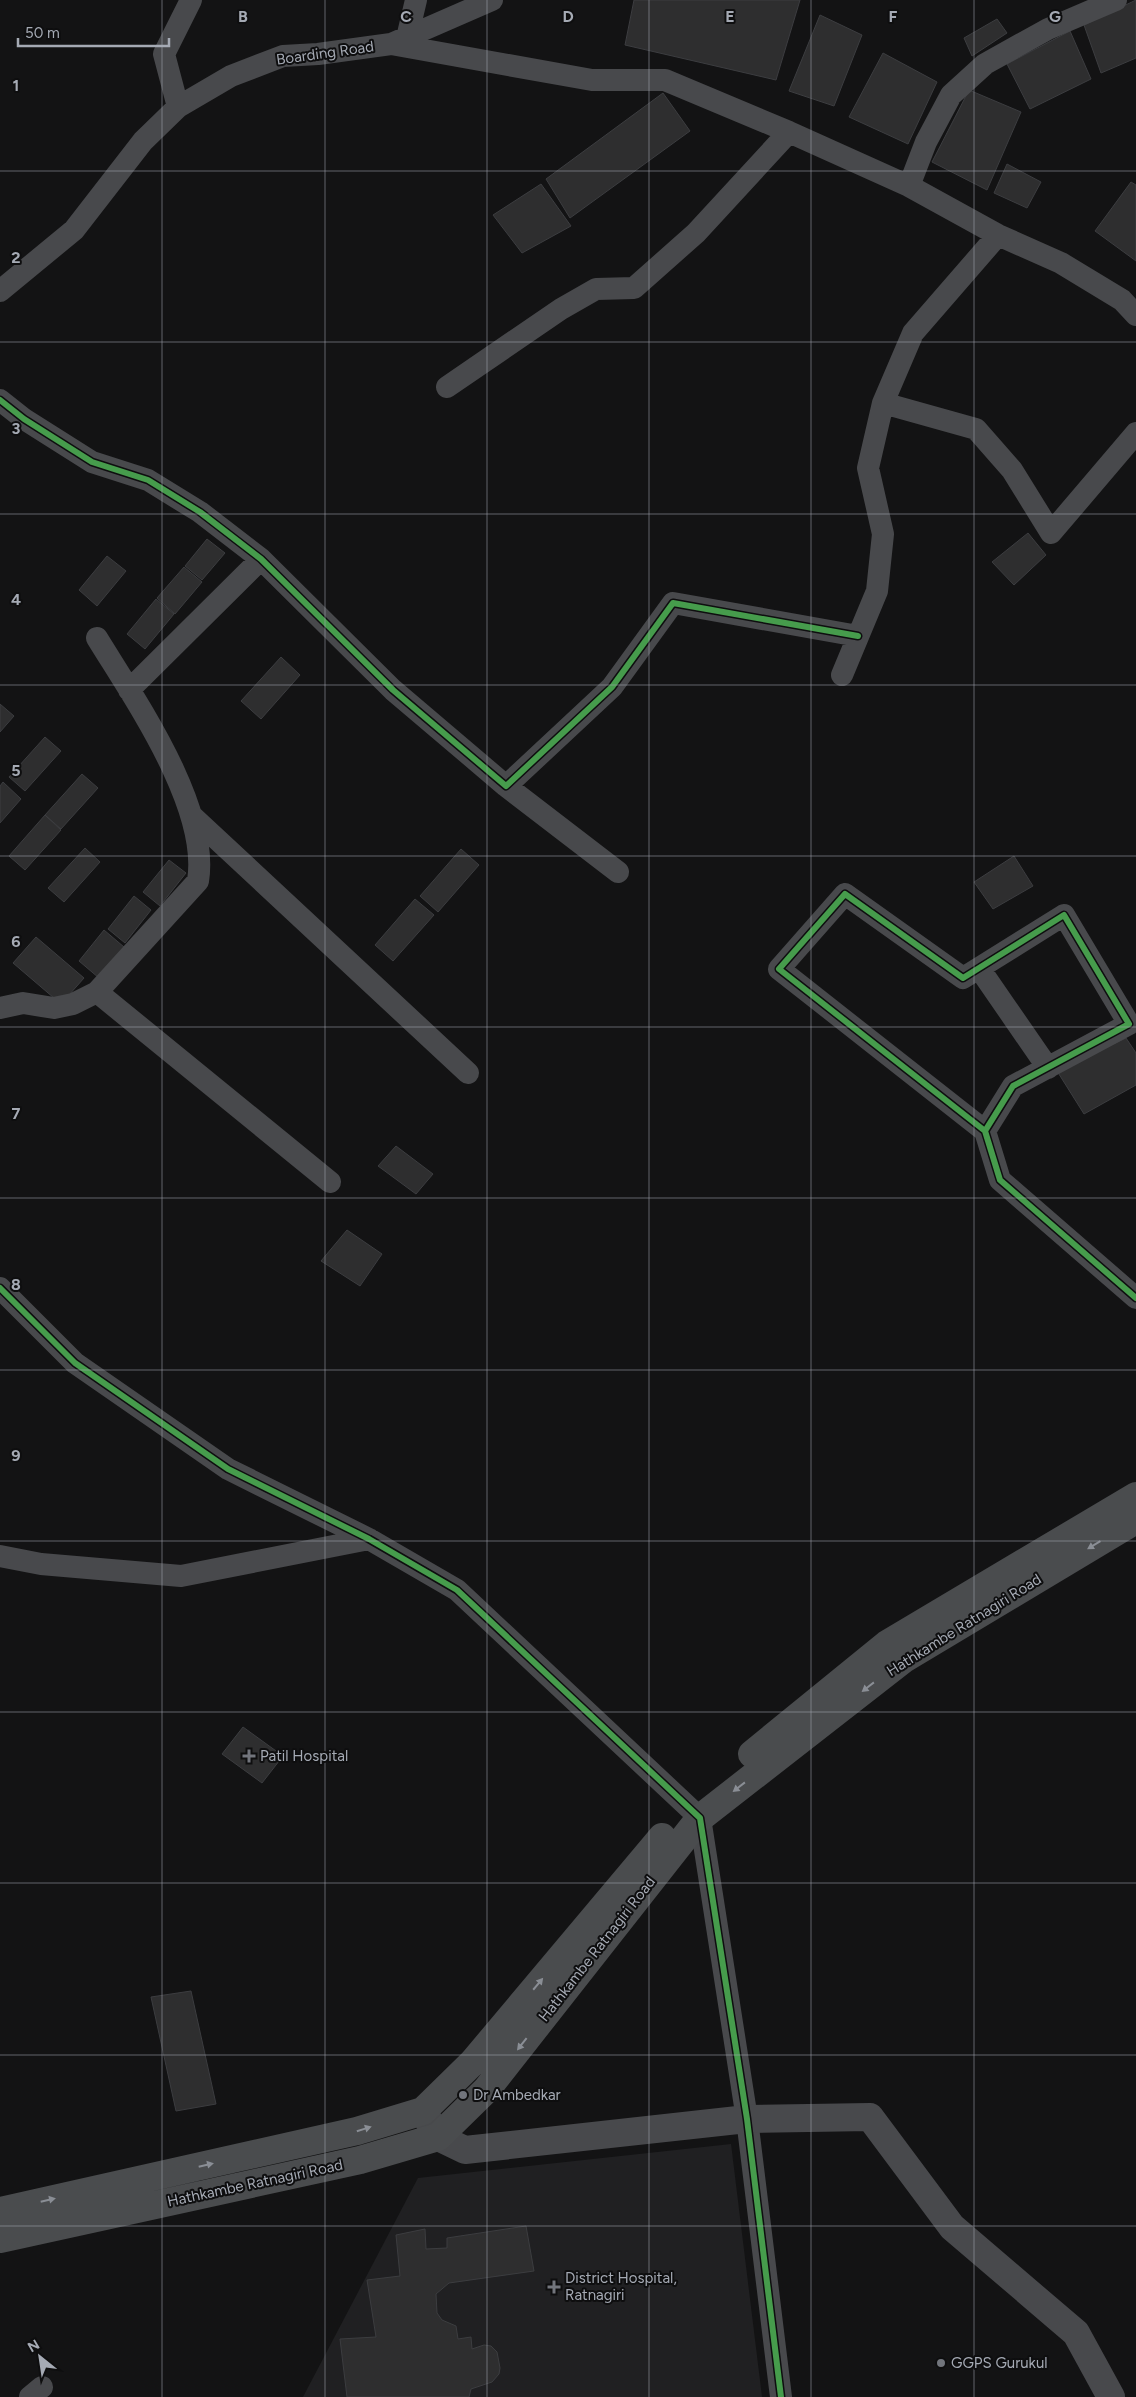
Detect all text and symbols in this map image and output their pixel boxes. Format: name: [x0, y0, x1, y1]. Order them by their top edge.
text: B: [238, 7, 248, 26]
text: C: [400, 7, 412, 26]
text: D: [562, 7, 574, 26]
text: E: [725, 7, 735, 26]
text: F: [889, 7, 898, 26]
text: G: [1049, 7, 1061, 26]
scale bar: [18, 15, 169, 47]
text: 50 m: [25, 24, 60, 42]
street label: Boarding Road: [275, 37, 375, 69]
text: 1: [13, 76, 19, 95]
text: 2: [11, 248, 21, 267]
text: 3: [12, 419, 21, 438]
text: 4: [11, 590, 21, 609]
text: 5: [11, 761, 21, 780]
text: 6: [11, 932, 21, 951]
text: 7: [12, 1104, 21, 1123]
text: 8: [11, 1275, 21, 1294]
text: 9: [11, 1446, 21, 1465]
one-way arrow: [1088, 1541, 1101, 1550]
street label: Hathkambe Ratnagiri Road: [883, 1570, 1045, 1680]
one-way arrow: [862, 1682, 875, 1693]
place label: Patil Hospital: [260, 1747, 348, 1765]
marker: Patil Hospital: [242, 1749, 256, 1763]
one-way arrow: [732, 1782, 746, 1792]
street label: Hathkambe Ratnagiri Road: [535, 1873, 659, 2025]
one-way arrow: [533, 1978, 544, 1991]
one-way arrow: [517, 2037, 528, 2050]
place label: Dr Ambedkar: [473, 2086, 561, 2104]
marker: Dr Ambedkar: [457, 2089, 469, 2101]
one-way arrow: [357, 2124, 372, 2132]
street label: Hathkambe Ratnagiri Road: [166, 2156, 344, 2210]
one-way arrow: [199, 2161, 214, 2169]
one-way arrow: [40, 2196, 56, 2204]
place label: District Hospital, Ratnagiri: [565, 2269, 677, 2304]
marker: District Hospital, Ratnagiri: [547, 2280, 561, 2294]
north arrow: [15, 2332, 65, 2382]
text: N: [25, 2336, 43, 2356]
place label: GGPS Gurukul: [951, 2354, 1048, 2372]
marker: GGPS Gurukul: [935, 2357, 947, 2369]

